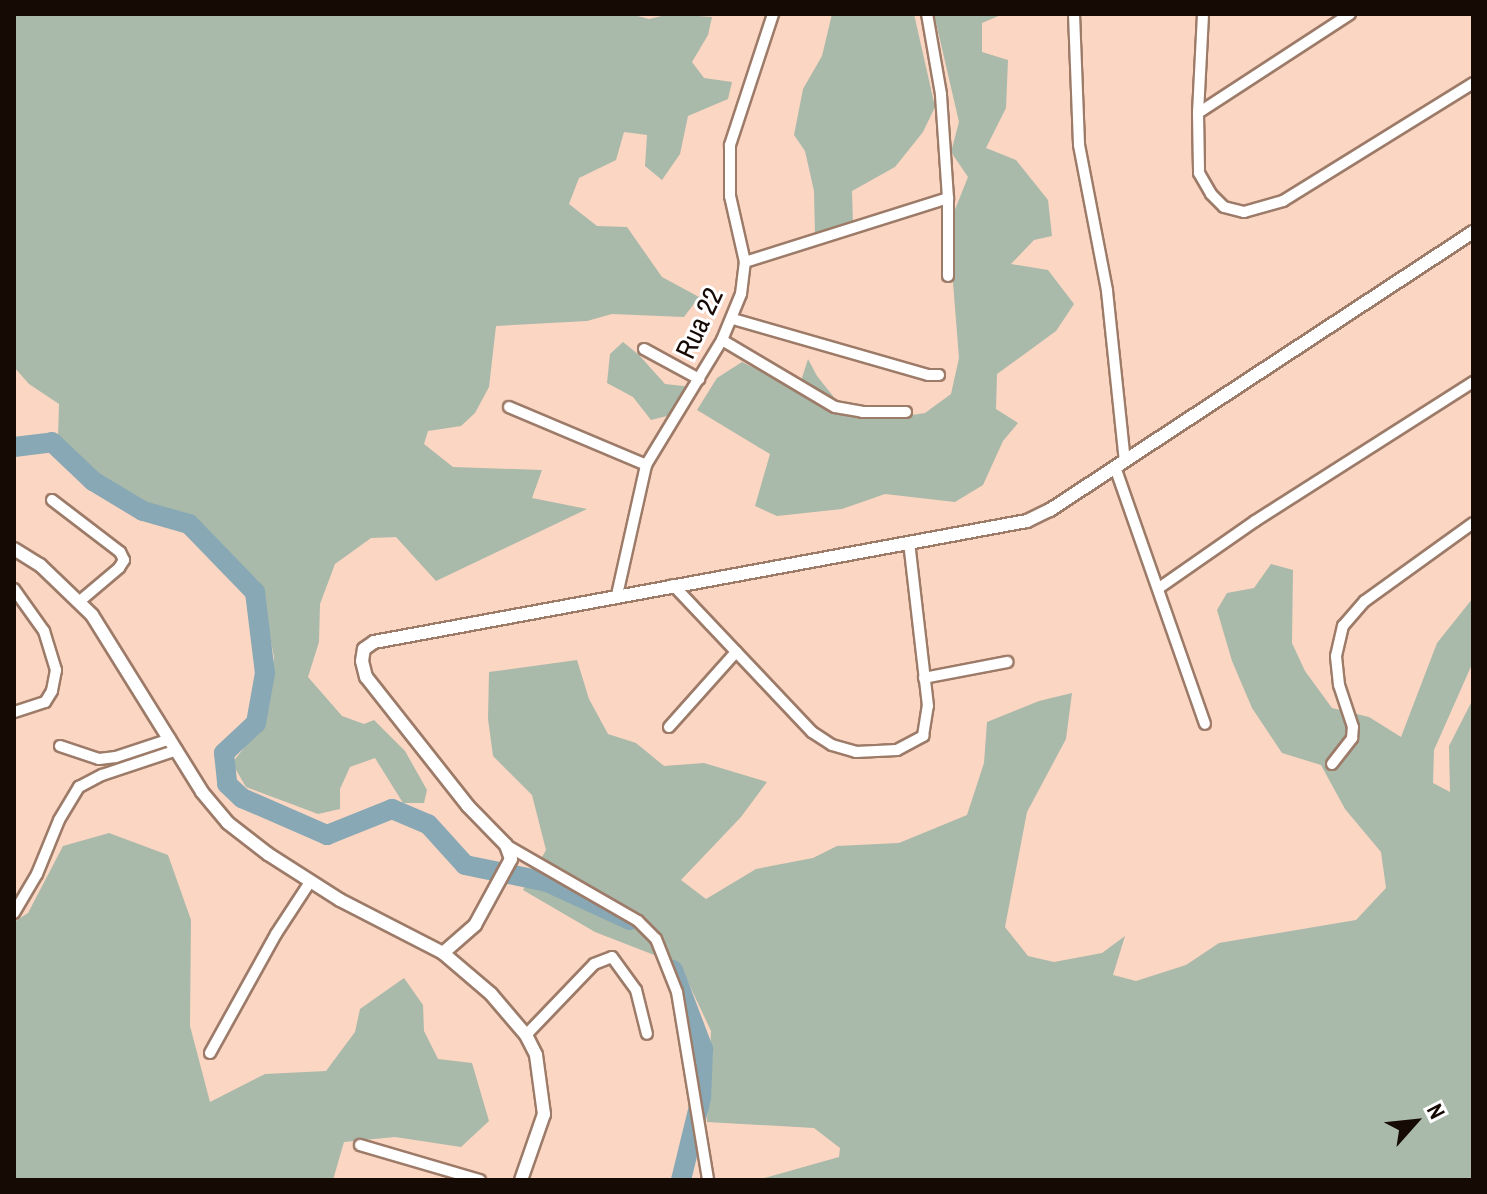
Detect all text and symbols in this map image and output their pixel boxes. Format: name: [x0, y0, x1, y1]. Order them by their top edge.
street label: Rua 22: [668, 282, 730, 364]
north arrow: [1375, 1082, 1455, 1162]
text: N: [1420, 1098, 1453, 1124]

